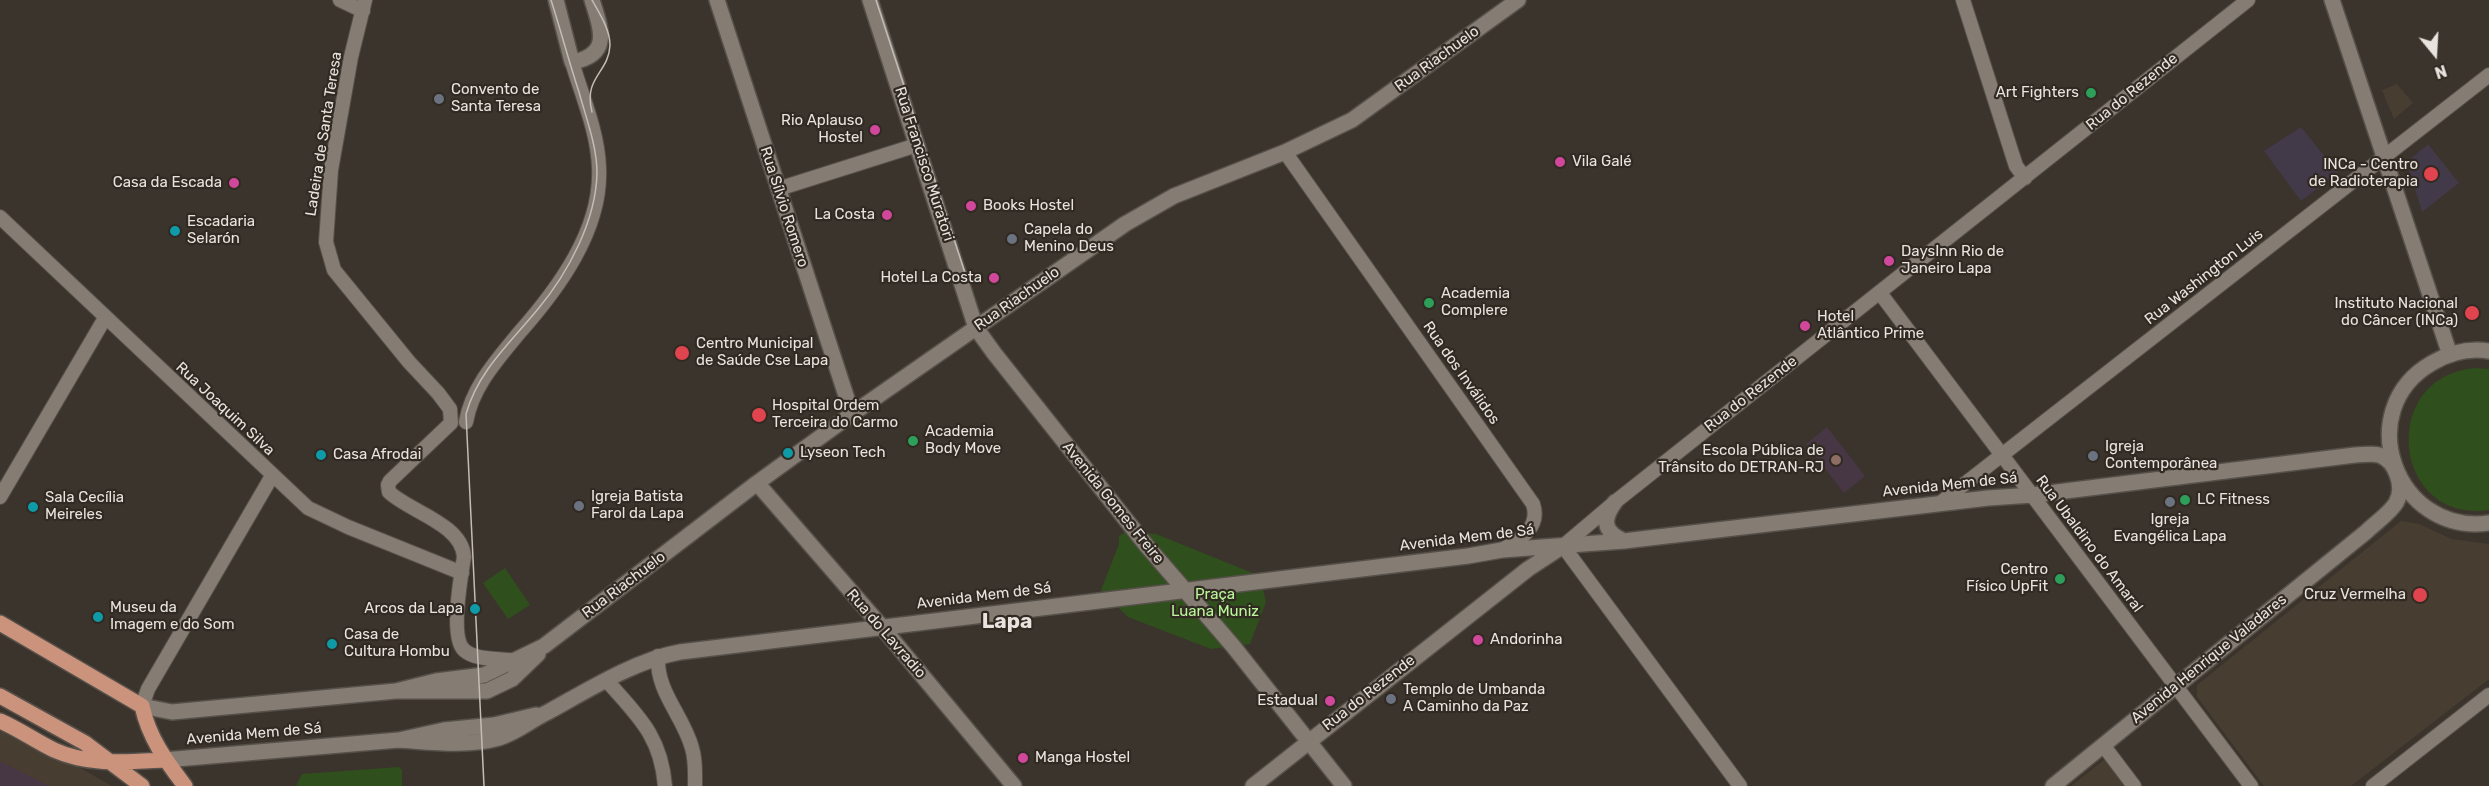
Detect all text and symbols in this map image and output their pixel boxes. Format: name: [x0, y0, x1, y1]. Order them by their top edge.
street label: Rua Riachuelo: [1391, 22, 1483, 96]
north arrow: [2405, 24, 2465, 84]
street label: Rua do Rezende: [2083, 50, 2181, 134]
street label: Ladeira de Santa Teresa: [302, 51, 346, 217]
text: N: [2432, 61, 2449, 82]
place label: Convento de Santa Teresa: [451, 81, 541, 116]
place label: Art Fighters: [1996, 84, 2079, 102]
street label: Rua Francisco Muratori: [891, 85, 957, 243]
marker: Art Fighters: [2084, 86, 2098, 100]
marker: Convento de Santa Teresa: [432, 92, 446, 106]
place label: Rio Aplauso Hostel: [781, 112, 863, 147]
marker: Rio Aplauso Hostel: [868, 123, 882, 137]
street label: Rua Sílvio Romero: [756, 144, 812, 270]
place label: Vila Galé: [1572, 153, 1632, 171]
marker: Vila Galé: [1553, 155, 1567, 169]
place label: INCa - Centro de Radioterapia: [2309, 156, 2418, 191]
marker: INCa - Centro de Radioterapia: [2422, 165, 2440, 183]
place label: Casa da Escada: [113, 174, 222, 192]
marker: Casa da Escada: [227, 176, 241, 190]
place label: Books Hostel: [983, 197, 1074, 215]
marker: Books Hostel: [964, 199, 978, 213]
place label: La Costa: [814, 206, 875, 224]
marker: La Costa: [880, 208, 894, 222]
place label: Escadaria Selarón: [187, 213, 255, 248]
place label: Capela do Menino Deus: [1024, 221, 1114, 256]
marker: Escadaria Selarón: [168, 224, 182, 238]
street label: Rua Washington Luis: [2141, 225, 2267, 329]
marker: Capela do Menino Deus: [1005, 232, 1019, 246]
place label: DaysInn Rio de Janeiro Lapa: [1901, 243, 2004, 278]
marker: DaysInn Rio de Janeiro Lapa: [1882, 254, 1896, 268]
street label: Rua Riachuelo: [971, 263, 1063, 335]
place label: Hotel La Costa: [880, 269, 982, 287]
marker: Hotel La Costa: [987, 271, 1001, 285]
place label: Academia Complere: [1441, 285, 1510, 320]
place label: Instituto Nacional do Câncer (INCa): [2334, 295, 2458, 330]
marker: Academia Complere: [1422, 296, 1436, 310]
marker: Instituto Nacional do Câncer (INCa): [2463, 304, 2481, 322]
place label: Hotel Atlântico Prime: [1817, 308, 1924, 343]
street label: Rua dos Inválidos: [1419, 318, 1503, 428]
marker: Hotel Atlântico Prime: [1798, 319, 1812, 333]
place label: Centro Municipal de Saúde Cse Lapa: [696, 335, 828, 370]
marker: Centro Municipal de Saúde Cse Lapa: [673, 344, 691, 362]
street label: Rua do Rezende: [1701, 352, 1801, 436]
street label: Rua Joaquim Silva: [172, 359, 278, 459]
place label: Hospital Ordem Terceira do Carmo: [772, 397, 898, 432]
marker: Hospital Ordem Terceira do Carmo: [750, 406, 768, 424]
place label: Academia Body Move: [925, 423, 1001, 458]
marker: Academia Body Move: [906, 434, 920, 448]
street label: Avenida Gomes Freire: [1058, 438, 1168, 568]
place label: Igreja Contemporânea: [2105, 438, 2217, 473]
place label: Escola Pública de Trânsito do DETRAN-RJ: [1658, 442, 1824, 477]
place label: Lyseon Tech: [800, 444, 886, 462]
place label: Casa Afrodai: [333, 446, 421, 464]
marker: Lyseon Tech: [781, 446, 795, 460]
marker: Casa Afrodai: [314, 448, 328, 462]
marker: Igreja Contemporânea: [2086, 449, 2100, 463]
marker: Escola Pública de Trânsito do DETRAN-RJ: [1829, 453, 1843, 467]
street label: Avenida Mem de Sá: [1882, 469, 2018, 501]
street label: Rua Ubaldino do Amaral: [2032, 472, 2146, 616]
place label: Igreja Batista Farol da Lapa: [591, 488, 684, 523]
place label: Sala Cecília Meireles: [45, 489, 124, 524]
place label: LC Fitness: [2197, 491, 2270, 509]
marker: LC Fitness: [2178, 493, 2192, 507]
marker: Igreja Evangélica Lapa: [2163, 495, 2177, 509]
marker: Igreja Batista Farol da Lapa: [572, 499, 586, 513]
marker: Sala Cecília Meireles: [26, 500, 40, 514]
place label: Igreja Evangélica Lapa: [2113, 511, 2227, 546]
street label: Avenida Mem de Sá: [1399, 521, 1535, 555]
street label: Rua Riachuelo: [579, 548, 669, 622]
place label: Centro Físico UpFit: [1966, 561, 2048, 596]
marker: Centro Físico UpFit: [2053, 572, 2067, 586]
street label: Avenida Mem de Sá: [916, 579, 1052, 613]
street label: Rua do Lavradio: [842, 586, 930, 682]
park label: Praça Luana Muniz: [1171, 586, 1259, 621]
place label: Cruz Vermelha: [2304, 586, 2406, 604]
marker: Cruz Vermelha: [2411, 586, 2429, 604]
street label: Avenida Henrique Valadares: [2127, 591, 2291, 727]
place label: Museu da Imagem e do Som: [110, 599, 235, 634]
place label: Arcos da Lapa: [364, 600, 463, 618]
marker: Arcos da Lapa: [468, 602, 482, 616]
district label: Lapa: [982, 609, 1032, 635]
marker: Museu da Imagem e do Som: [91, 610, 105, 624]
place label: Casa de Cultura Hombu: [344, 626, 450, 661]
place label: Andorinha: [1490, 631, 1563, 649]
marker: Andorinha: [1471, 633, 1485, 647]
marker: Casa de Cultura Hombu: [325, 637, 339, 651]
street label: Rua do Rezende: [1319, 651, 1419, 735]
place label: Templo de Umbanda A Caminho da Paz: [1403, 681, 1545, 716]
place label: Estadual: [1257, 692, 1318, 710]
marker: Templo de Umbanda A Caminho da Paz: [1384, 692, 1398, 706]
marker: Estadual: [1323, 694, 1337, 708]
street label: Avenida Mem de Sá: [186, 719, 322, 749]
place label: Manga Hostel: [1035, 749, 1130, 767]
marker: Manga Hostel: [1016, 751, 1030, 765]

